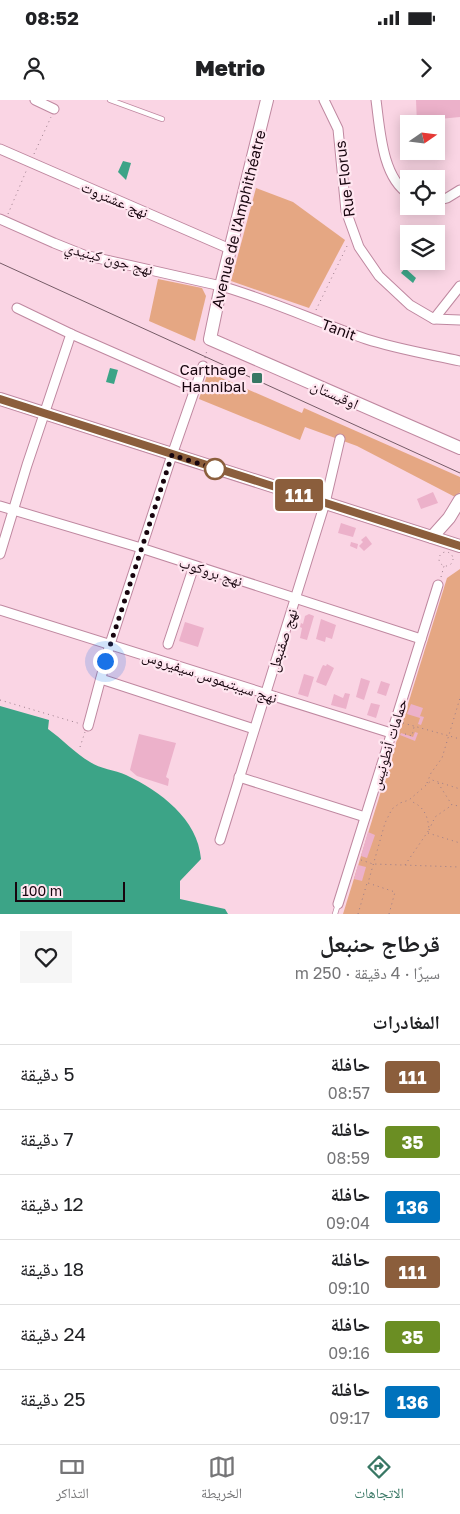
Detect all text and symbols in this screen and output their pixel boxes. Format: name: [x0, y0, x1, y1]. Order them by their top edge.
text: 08:52: [25, 6, 79, 29]
icon: person: [20, 54, 48, 82]
text: Metrio: [195, 54, 265, 81]
icon: forward: [412, 54, 440, 82]
north arrow: [400, 115, 445, 160]
map controls: [400, 115, 445, 270]
street label: Avenue de l'Amphithéatre: [207, 128, 269, 310]
street label: Rue Florus: [330, 140, 358, 218]
button: locate: [400, 170, 445, 215]
street label: نهج عشتروت: [78, 177, 151, 223]
button: layers: [400, 225, 445, 270]
street label: نهج جون كينيدي: [62, 238, 155, 282]
street label: Tanit: [319, 314, 359, 344]
place label: Carthage Hannibal: [180, 360, 246, 395]
marker: Carthage Hannibal: [250, 371, 264, 385]
street label: اوقيستان: [308, 376, 362, 414]
unlabelled marker: [204, 458, 226, 480]
line badge: 111: [270, 479, 328, 511]
text: 111: [285, 484, 313, 506]
street label: نهج بروكوب: [176, 552, 245, 592]
street label: نهج صفنبعل: [263, 606, 303, 674]
street label: نهج سيبتيموس سيفيروس: [140, 646, 280, 708]
your location: [93, 649, 118, 674]
street label: حمامات أنطونيس: [366, 696, 412, 792]
scale bar: [15, 879, 125, 902]
text: 100 m: [22, 882, 62, 899]
text: قرطاج حنبعل: [320, 928, 440, 957]
button: heart: [20, 931, 72, 983]
text: سيرًا · 4 دقيقة · 250 m: [295, 963, 440, 983]
text: المغادرات: [373, 1010, 440, 1033]
text: حافلة: [331, 1052, 370, 1075]
text: 5 دقيقة: [20, 1062, 74, 1085]
text: 111: [399, 1066, 426, 1088]
text: 08:57: [328, 1083, 370, 1103]
text: حافلة: [331, 1117, 370, 1140]
text: 7 دقيقة: [20, 1127, 73, 1150]
text: 35: [402, 1131, 423, 1153]
text: 08:59: [327, 1148, 370, 1168]
text: حافلة: [331, 1182, 370, 1205]
text: 12 دقيقة: [20, 1192, 84, 1215]
text: 136: [397, 1196, 428, 1218]
text: 09:04: [326, 1213, 370, 1233]
text: حافلة: [331, 1247, 370, 1270]
text: 18 دقيقة: [20, 1257, 84, 1280]
text: 111: [399, 1261, 426, 1283]
text: 09:10: [328, 1278, 370, 1298]
text: حافلة: [331, 1312, 370, 1335]
text: 24 دقيقة: [20, 1322, 86, 1345]
text: 35: [402, 1326, 423, 1348]
text: 09:16: [328, 1343, 370, 1363]
text: حافلة: [331, 1377, 370, 1400]
text: 25 دقيقة: [20, 1387, 85, 1410]
text: 136: [397, 1391, 428, 1413]
text: 09:17: [329, 1408, 370, 1428]
tab: التذاكر: [56, 1453, 89, 1507]
tab: الخريطة: [201, 1453, 242, 1507]
tab: الاتجاهات: [354, 1453, 404, 1507]

